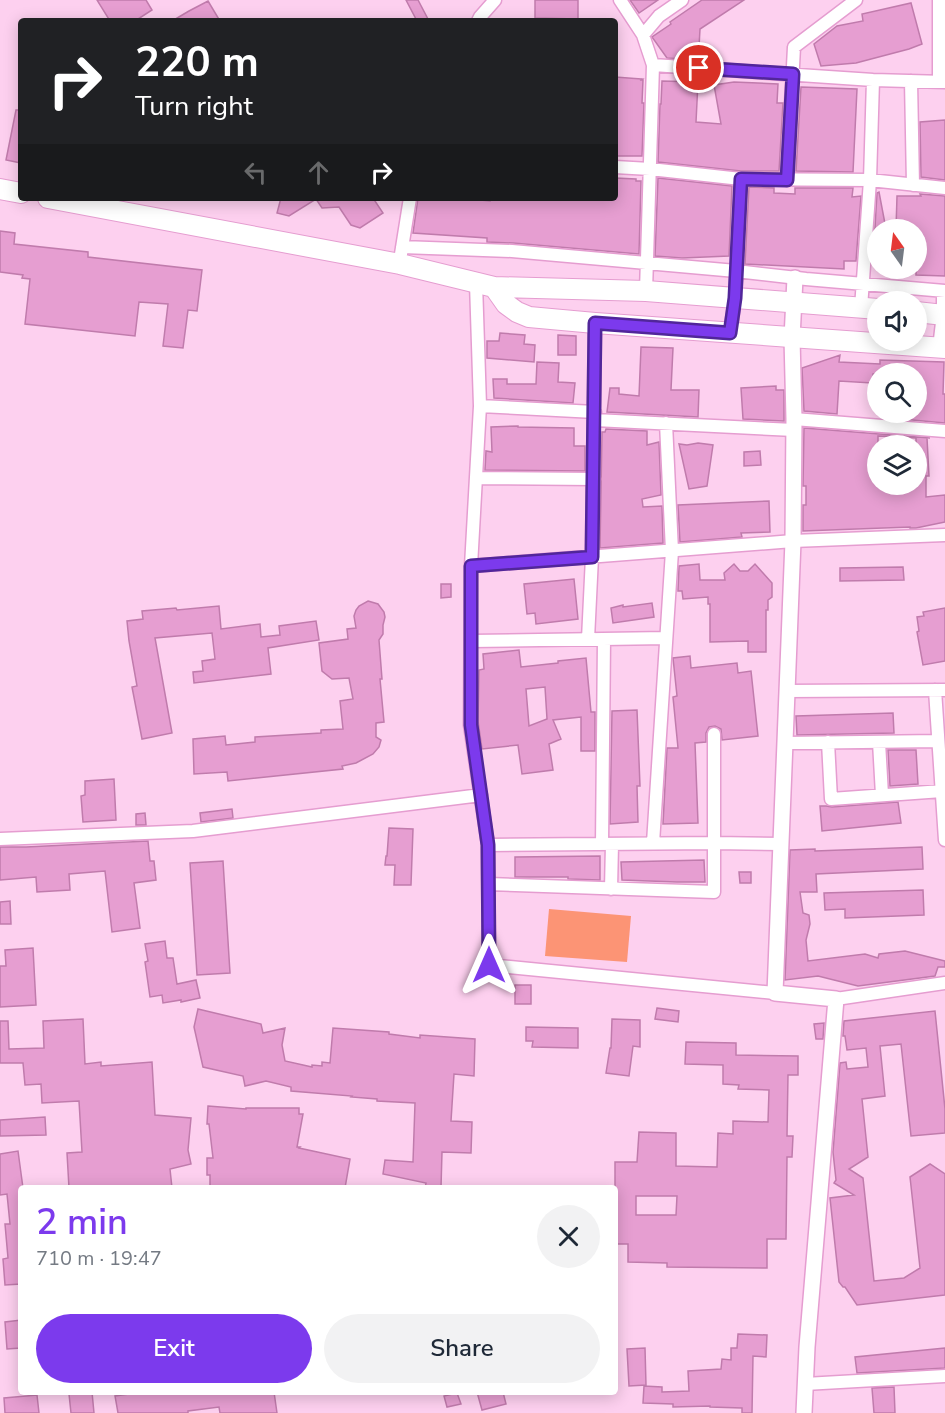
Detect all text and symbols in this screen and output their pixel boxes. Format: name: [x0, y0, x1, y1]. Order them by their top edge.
text: 220 m: [135, 34, 259, 91]
icon: right: [36, 42, 114, 120]
pin: [673, 42, 724, 93]
icon: arrive: [682, 51, 715, 84]
text: Turn right: [135, 88, 253, 125]
icon: left: [239, 156, 272, 189]
icon: ahead: [302, 156, 335, 189]
icon: right: [365, 156, 398, 189]
north arrow: [867, 219, 927, 279]
map controls: [867, 219, 927, 495]
button: sound: [867, 291, 927, 351]
button: search: [867, 363, 927, 423]
button: layers: [867, 435, 927, 495]
position arrow: [457, 933, 521, 997]
text: 2 min: [36, 1198, 128, 1247]
button: close: [537, 1205, 600, 1268]
text: 710 m · 19:47: [36, 1245, 162, 1272]
button: Exit: [36, 1314, 312, 1383]
button: Share: [324, 1314, 600, 1383]

